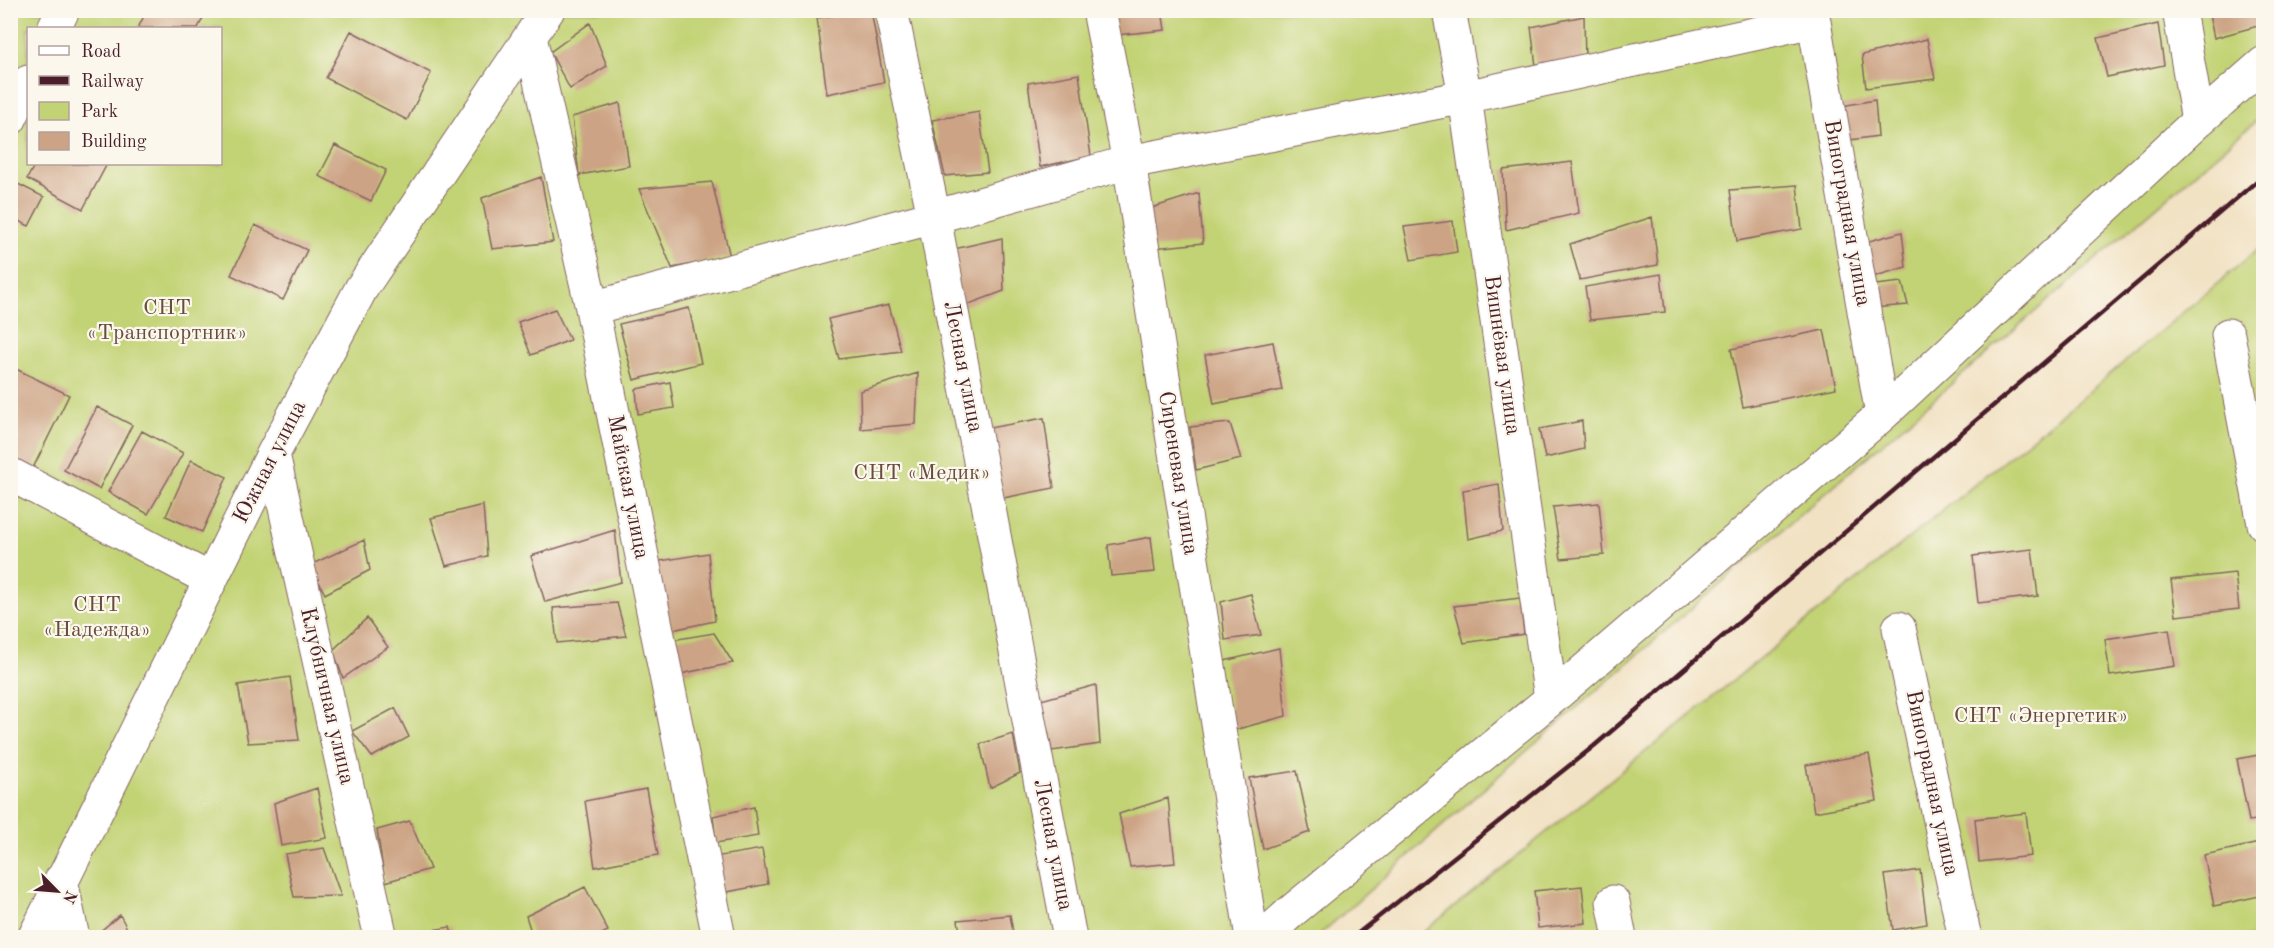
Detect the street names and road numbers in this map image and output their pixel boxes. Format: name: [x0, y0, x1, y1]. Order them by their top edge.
street label: Виноградная улица: [1820, 118, 1874, 308]
street label: Вишнёвая улица: [1480, 274, 1524, 437]
street label: Лесная улица: [939, 299, 987, 435]
street label: Сиреневая улица: [1154, 390, 1202, 557]
street label: Южная улица: [230, 397, 310, 527]
street label: Майская улица: [603, 413, 653, 561]
street label: Клубничная улица: [296, 605, 358, 787]
street label: Виноградная улица: [1902, 688, 1962, 878]
street label: Лесная улица: [1029, 777, 1077, 913]

